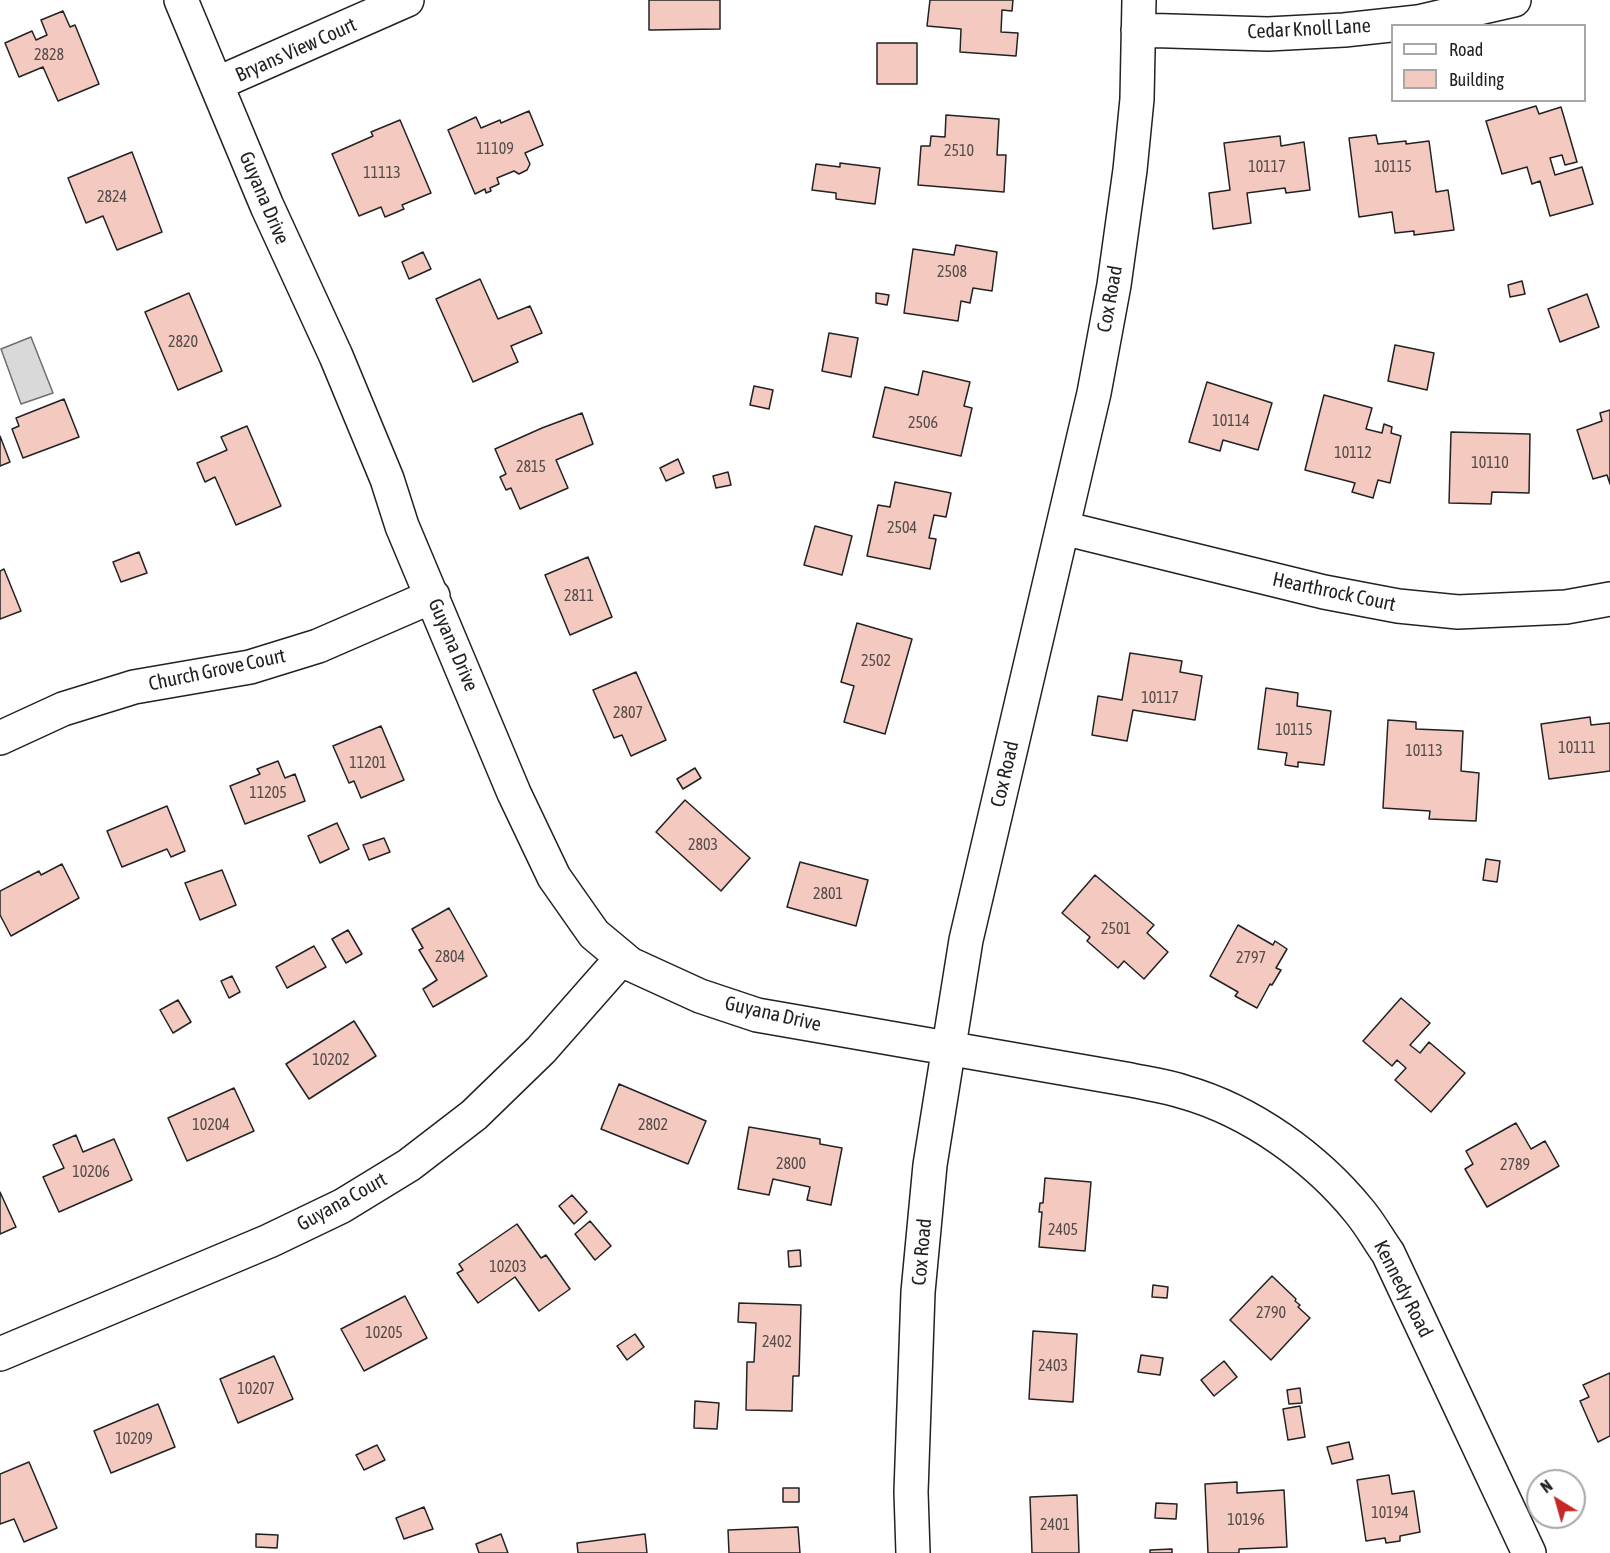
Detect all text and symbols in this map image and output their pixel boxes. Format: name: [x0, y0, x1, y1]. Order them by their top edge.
street label: Bryans View Court: [232, 13, 360, 87]
street label: Cedar Knoll Lane: [1247, 14, 1371, 44]
legend: [1391, 24, 1586, 102]
text: Road: [1449, 39, 1483, 60]
house number: 2828: [34, 45, 64, 65]
text: Building: [1449, 69, 1504, 90]
house number: 11109: [476, 139, 514, 159]
house number: 2510: [944, 141, 974, 161]
street label: Guyana Drive: [234, 148, 294, 248]
house number: 10117: [1248, 157, 1286, 177]
house number: 10115: [1374, 157, 1412, 177]
house number: 11113: [363, 163, 401, 183]
house number: 2824: [97, 187, 127, 207]
house number: 2508: [937, 262, 967, 282]
street label: Cox Road: [1092, 264, 1128, 334]
house number: 2820: [168, 332, 198, 352]
house number: 10114: [1212, 411, 1250, 431]
house number: 2506: [908, 413, 938, 433]
house number: 10112: [1334, 443, 1372, 463]
house number: 10110: [1471, 453, 1509, 473]
house number: 2815: [516, 457, 546, 477]
house number: 2504: [887, 518, 917, 538]
street label: Hearthrock Court: [1270, 567, 1398, 617]
house number: 2811: [564, 586, 594, 606]
street label: Guyana Drive: [423, 595, 483, 695]
street label: Church Grove Court: [146, 644, 288, 696]
house number: 2502: [861, 651, 891, 671]
house number: 10117: [1141, 688, 1179, 708]
house number: 2807: [613, 703, 643, 723]
house number: 10115: [1275, 720, 1313, 740]
house number: 10111: [1558, 738, 1596, 758]
street label: Cox Road: [986, 739, 1024, 809]
house number: 10113: [1405, 741, 1443, 761]
house number: 11201: [349, 753, 387, 773]
house number: 11205: [249, 783, 287, 803]
house number: 2803: [688, 835, 718, 855]
house number: 2801: [813, 884, 843, 904]
house number: 2501: [1101, 919, 1131, 939]
house number: 2804: [435, 947, 465, 967]
house number: 2797: [1236, 948, 1266, 968]
street label: Guyana Drive: [722, 991, 824, 1037]
house number: 10202: [312, 1050, 350, 1070]
house number: 10204: [192, 1115, 230, 1135]
house number: 2802: [638, 1115, 668, 1135]
house number: 2800: [776, 1154, 806, 1174]
house number: 2789: [1500, 1155, 1530, 1175]
house number: 10206: [72, 1162, 110, 1182]
street label: Guyana Court: [293, 1168, 391, 1236]
street label: Cox Road: [907, 1217, 937, 1287]
house number: 2405: [1048, 1220, 1078, 1240]
street label: Kennedy Road: [1368, 1237, 1438, 1341]
house number: 10203: [489, 1257, 527, 1277]
house number: 2790: [1256, 1303, 1286, 1323]
house number: 10205: [365, 1323, 403, 1343]
house number: 2402: [762, 1332, 792, 1352]
house number: 2403: [1038, 1356, 1068, 1376]
house number: 10207: [237, 1379, 275, 1399]
house number: 10209: [115, 1429, 153, 1449]
north arrow: [1526, 1469, 1586, 1529]
text: N: [1537, 1476, 1556, 1496]
house number: 10194: [1371, 1503, 1409, 1523]
house number: 10196: [1227, 1510, 1265, 1530]
house number: 2401: [1040, 1515, 1070, 1535]

